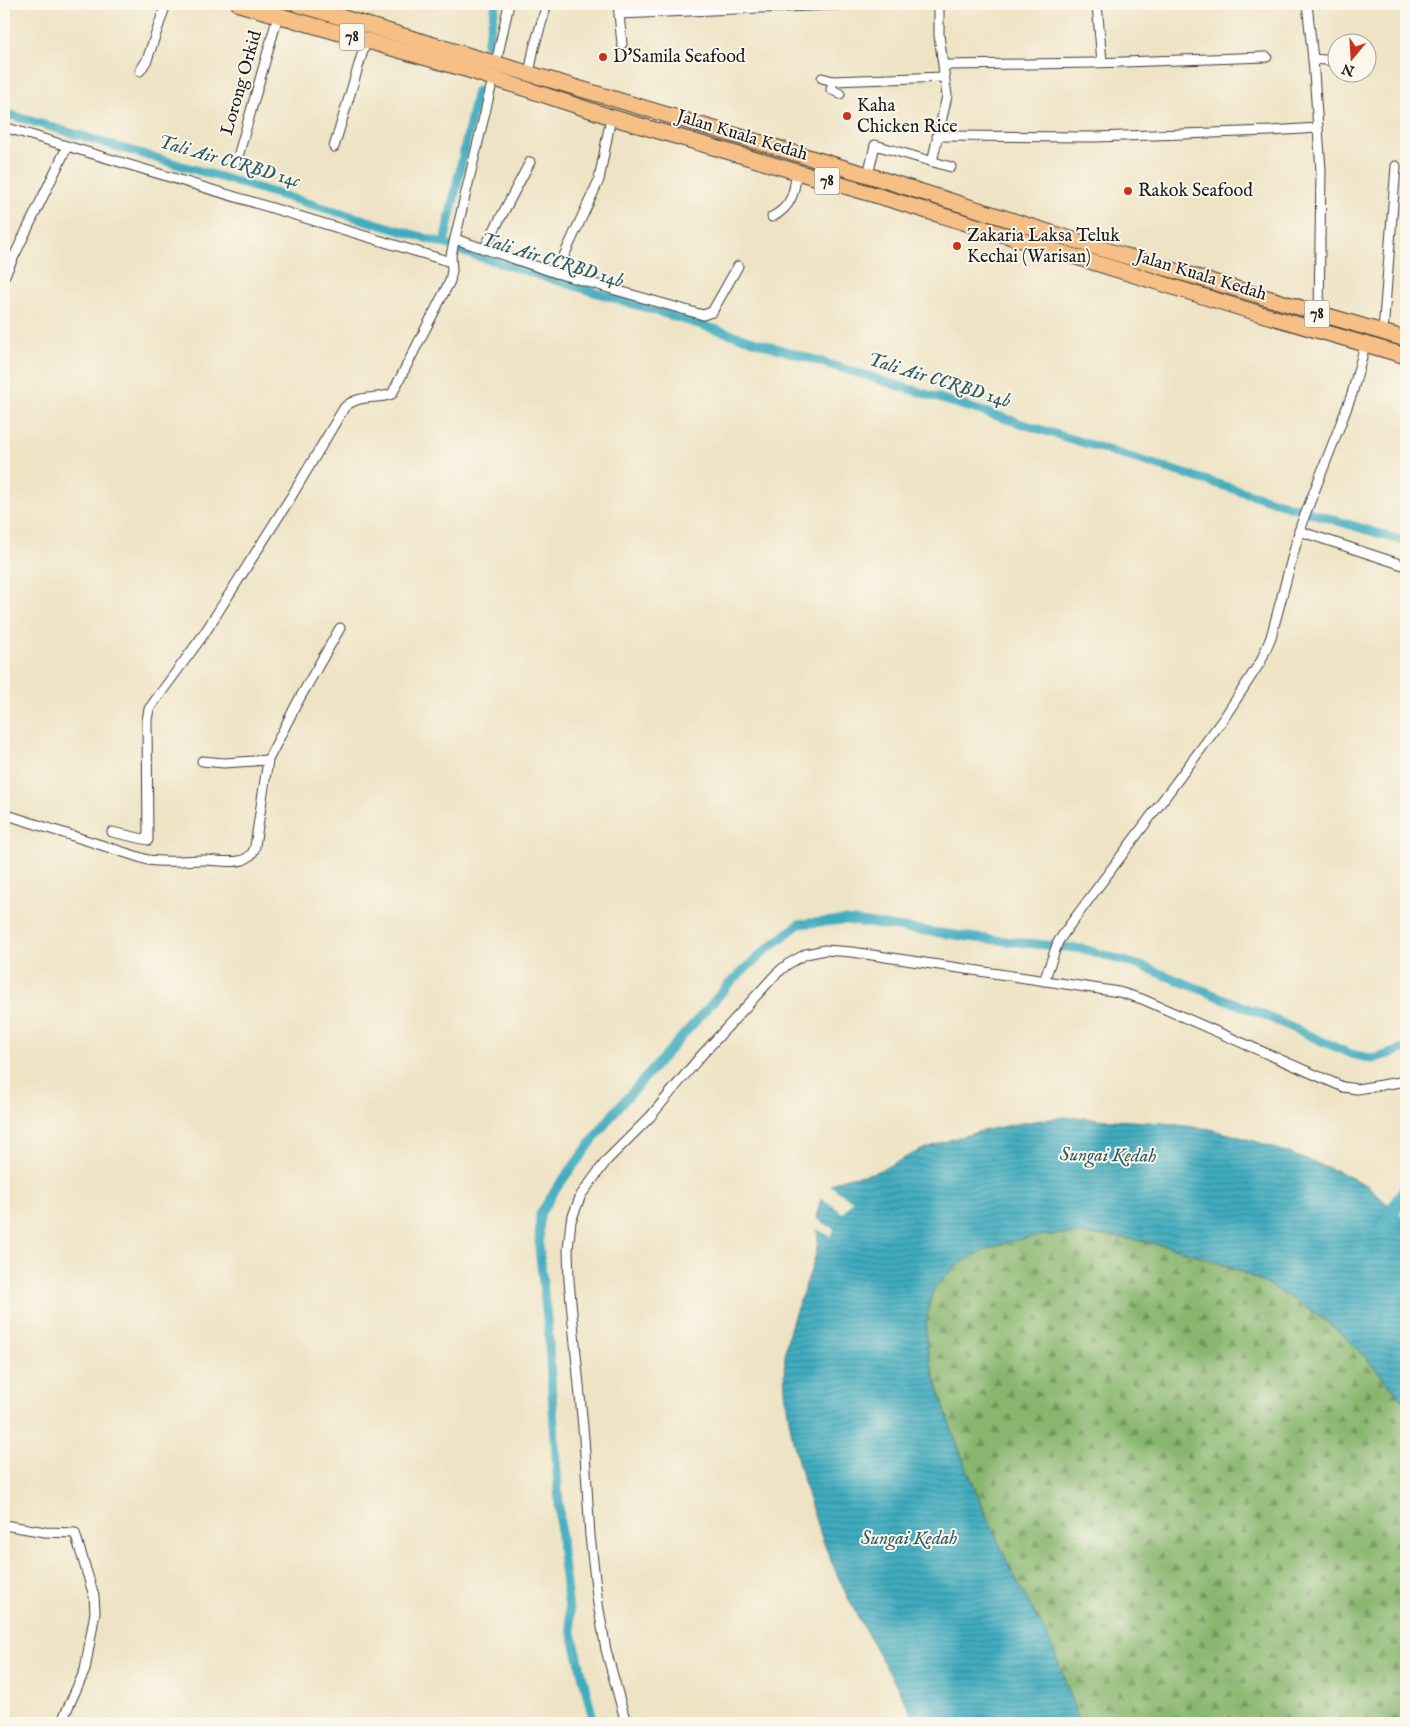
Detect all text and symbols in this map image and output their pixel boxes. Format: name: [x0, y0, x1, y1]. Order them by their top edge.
road number: 78: [340, 24, 364, 51]
street label: Lorong Orkid: [216, 28, 268, 138]
north arrow: [1328, 32, 1378, 82]
place label: D'Samila Seafood: [613, 46, 746, 69]
marker: D'Samila Seafood: [597, 51, 609, 63]
text: N: [1340, 59, 1358, 80]
place label: Kaha Chicken Rice: [857, 95, 958, 139]
street label: Jalan Kuala Kedah: [672, 105, 811, 167]
marker: Kaha Chicken Rice: [841, 110, 853, 122]
water label: Tali Air CCRBD 14c: [155, 130, 303, 194]
road number: 78: [814, 168, 840, 195]
place label: Rakok Seafood: [1138, 180, 1253, 203]
marker: Rakok Seafood: [1122, 185, 1134, 197]
place label: Zakaria Laksa Teluk Kechai (Warisan): [967, 225, 1120, 269]
water label: Tali Air CCRBD 14b: [478, 228, 627, 294]
marker: Zakaria Laksa Teluk Kechai (Warisan): [951, 240, 963, 252]
street label: Jalan Kuala Kedah: [1131, 245, 1270, 307]
road number: 78: [1304, 300, 1330, 328]
water label: Tali Air CCRBD 14b: [865, 348, 1014, 414]
water label: Sungai Kedah: [1059, 1143, 1157, 1169]
water label: Sungai Kedah: [861, 1527, 957, 1551]

